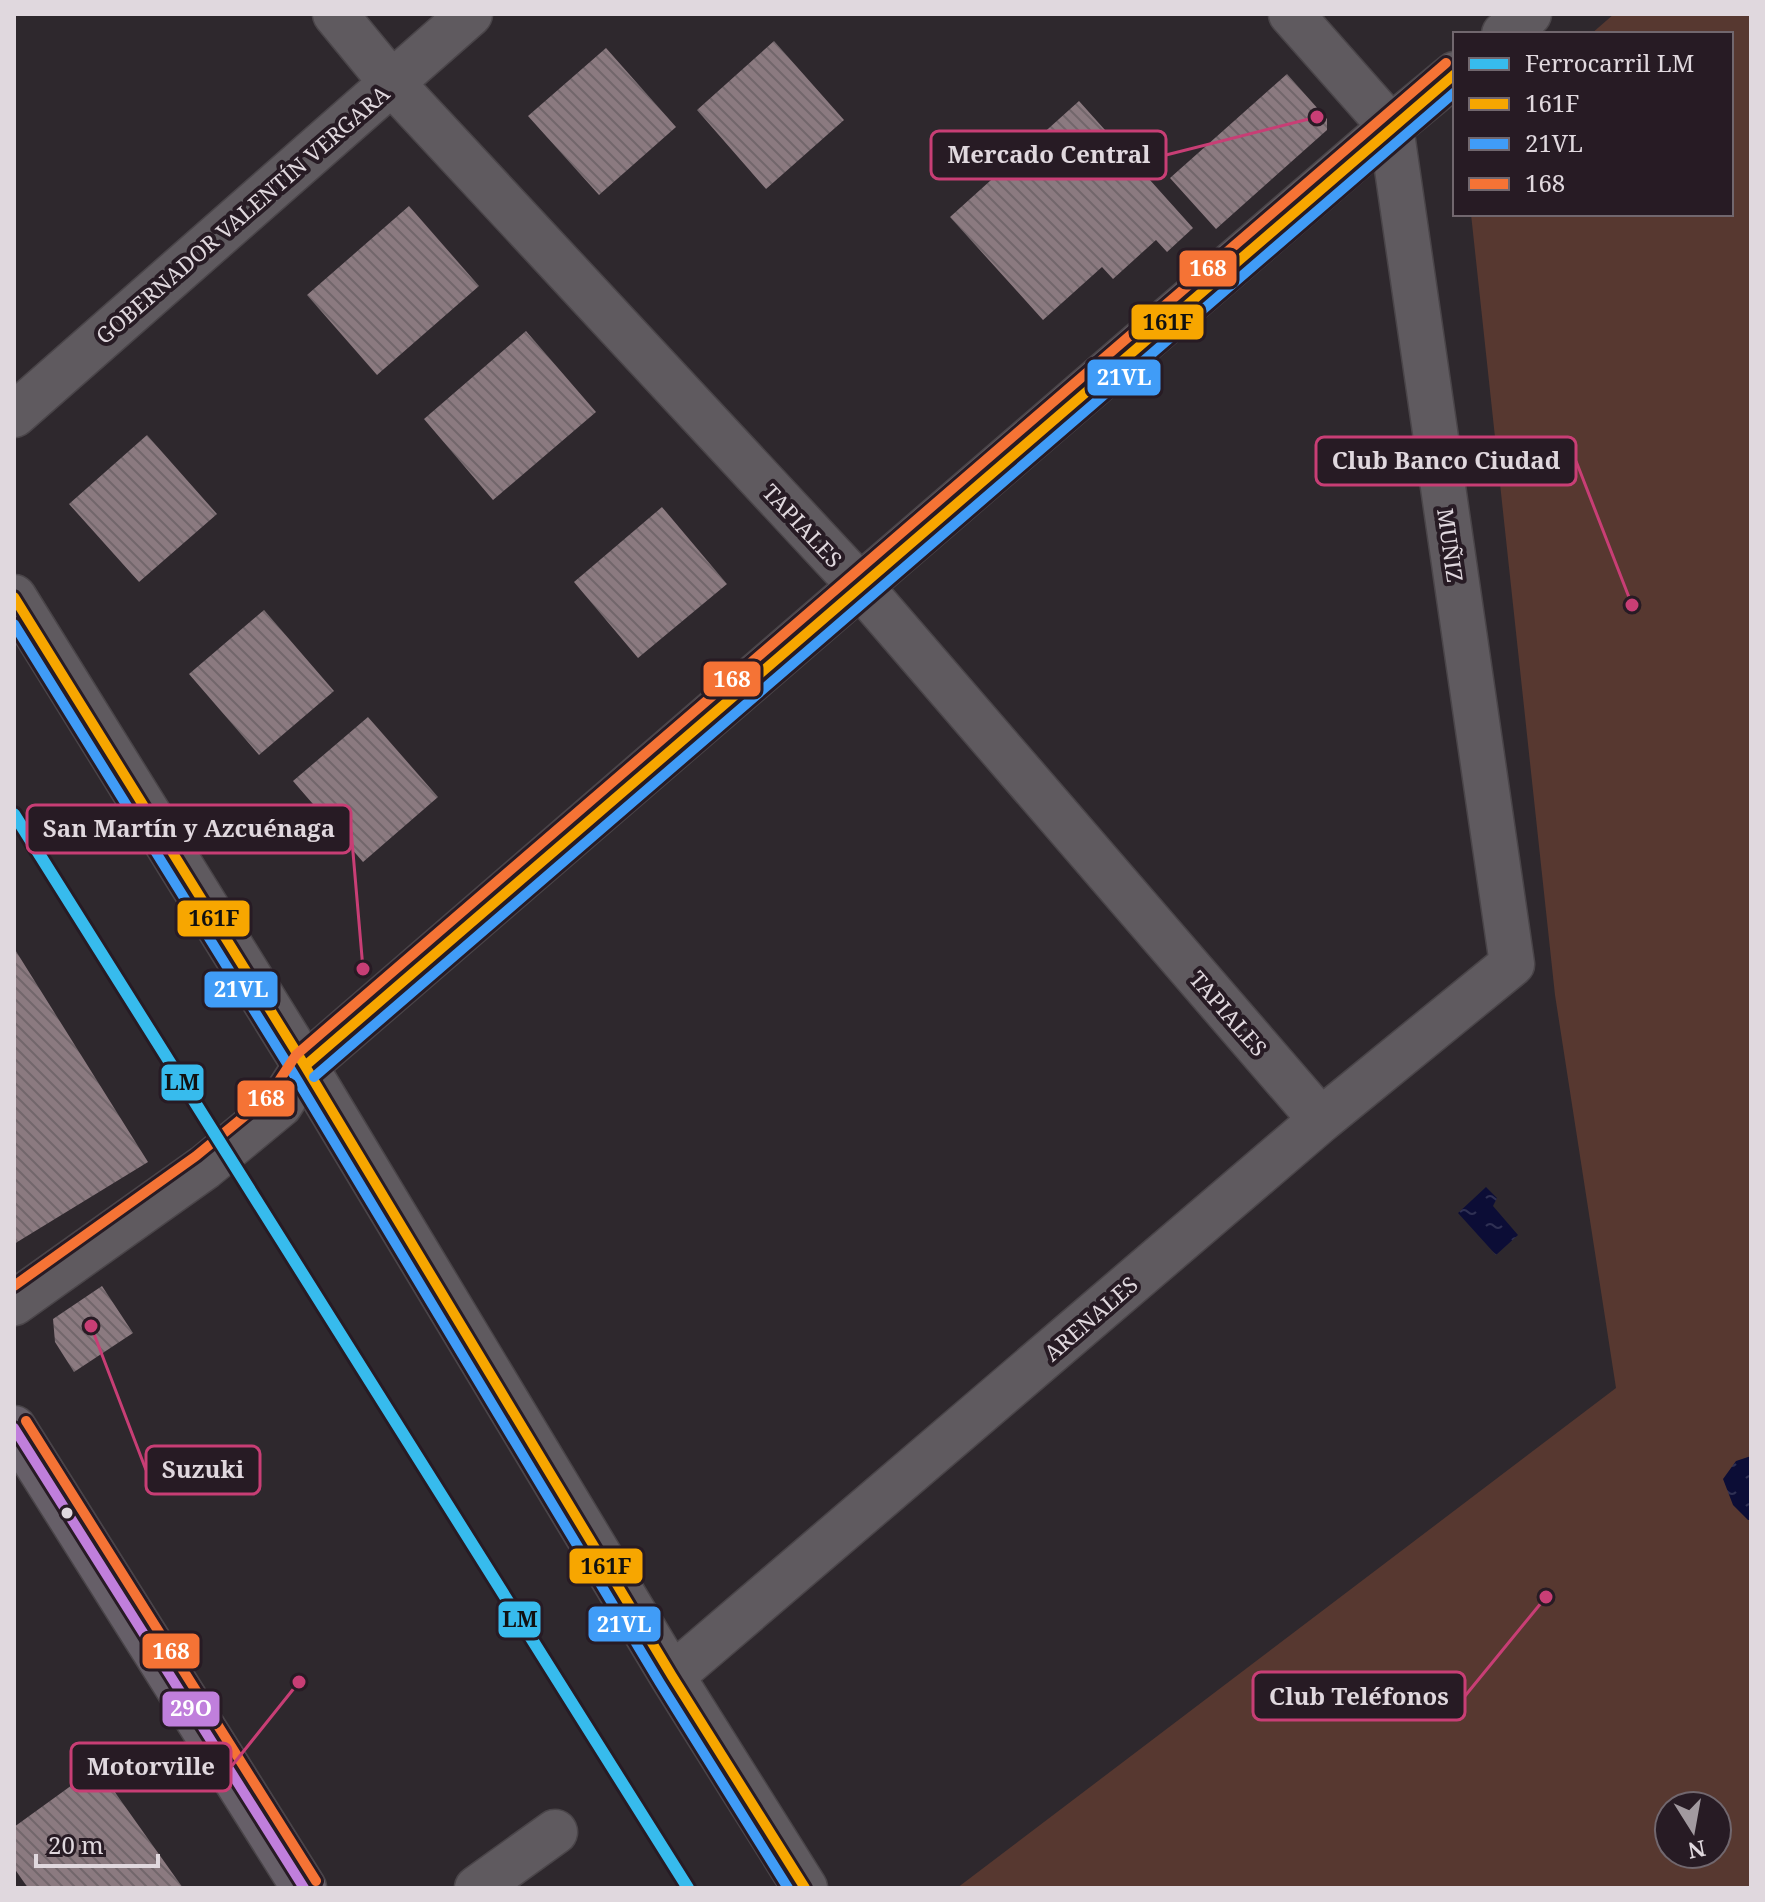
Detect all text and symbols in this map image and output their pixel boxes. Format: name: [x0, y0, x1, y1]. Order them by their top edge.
legend: [1453, 32, 1733, 216]
text: Ferrocarril LM: [1525, 46, 1694, 79]
street label: GOBERNADOR VALENTÍN VERGARA: [89, 78, 396, 350]
text: 161F: [1525, 86, 1579, 119]
text: 21VL: [1525, 126, 1583, 159]
callout: Mercado Central: [931, 131, 1166, 179]
text: Mercado Central: [947, 137, 1151, 170]
text: 168: [1525, 166, 1565, 199]
line badge: 168: [1178, 249, 1238, 288]
text: 168: [1189, 252, 1227, 282]
line badge: 161F: [1130, 303, 1205, 341]
text: 161F: [1143, 306, 1193, 336]
line badge: 21VL: [1086, 358, 1162, 397]
text: 21VL: [1097, 361, 1151, 391]
callout: Club Banco Ciudad: [1316, 437, 1576, 485]
text: Club Banco Ciudad: [1332, 443, 1561, 476]
street label: TAPIALES: [757, 477, 849, 573]
street label: MUÑIZ: [1431, 506, 1471, 584]
line badge: 168: [702, 660, 762, 698]
text: 168: [713, 663, 751, 693]
callout: San Martín y Azcuénaga: [27, 805, 351, 853]
text: San Martín y Azcuénaga: [43, 811, 335, 844]
line badge: 161F: [176, 899, 251, 938]
text: 161F: [189, 902, 239, 932]
street label: TAPIALES: [1184, 964, 1274, 1062]
line badge: 21VL: [203, 970, 279, 1009]
text: 21VL: [214, 973, 268, 1003]
line badge: LM: [160, 1063, 205, 1102]
text: LM: [164, 1066, 200, 1096]
line badge: 168: [236, 1079, 296, 1118]
text: 168: [247, 1082, 285, 1112]
street label: ARENALES: [1037, 1269, 1143, 1367]
callout: Suzuki: [146, 1446, 260, 1494]
text: Suzuki: [162, 1452, 245, 1485]
unlabelled marker: [59, 1505, 75, 1521]
line badge: 161F: [568, 1547, 644, 1585]
text: 161F: [581, 1550, 631, 1580]
line badge: LM: [497, 1600, 542, 1639]
text: LM: [502, 1603, 538, 1633]
line badge: 21VL: [587, 1605, 662, 1643]
text: 21VL: [597, 1608, 651, 1638]
line badge: 168: [141, 1632, 201, 1670]
text: 168: [152, 1635, 190, 1665]
callout: Club Teléfonos: [1253, 1672, 1465, 1720]
text: Club Teléfonos: [1269, 1679, 1449, 1712]
line badge: 29O: [161, 1690, 221, 1728]
text: 29O: [170, 1692, 212, 1722]
callout: Motorville: [71, 1743, 231, 1791]
text: Motorville: [87, 1749, 215, 1782]
north arrow: [1653, 1790, 1733, 1870]
scale bar: [36, 1818, 158, 1868]
text: 20 m: [48, 1828, 104, 1861]
text: N: [1686, 1834, 1708, 1867]

